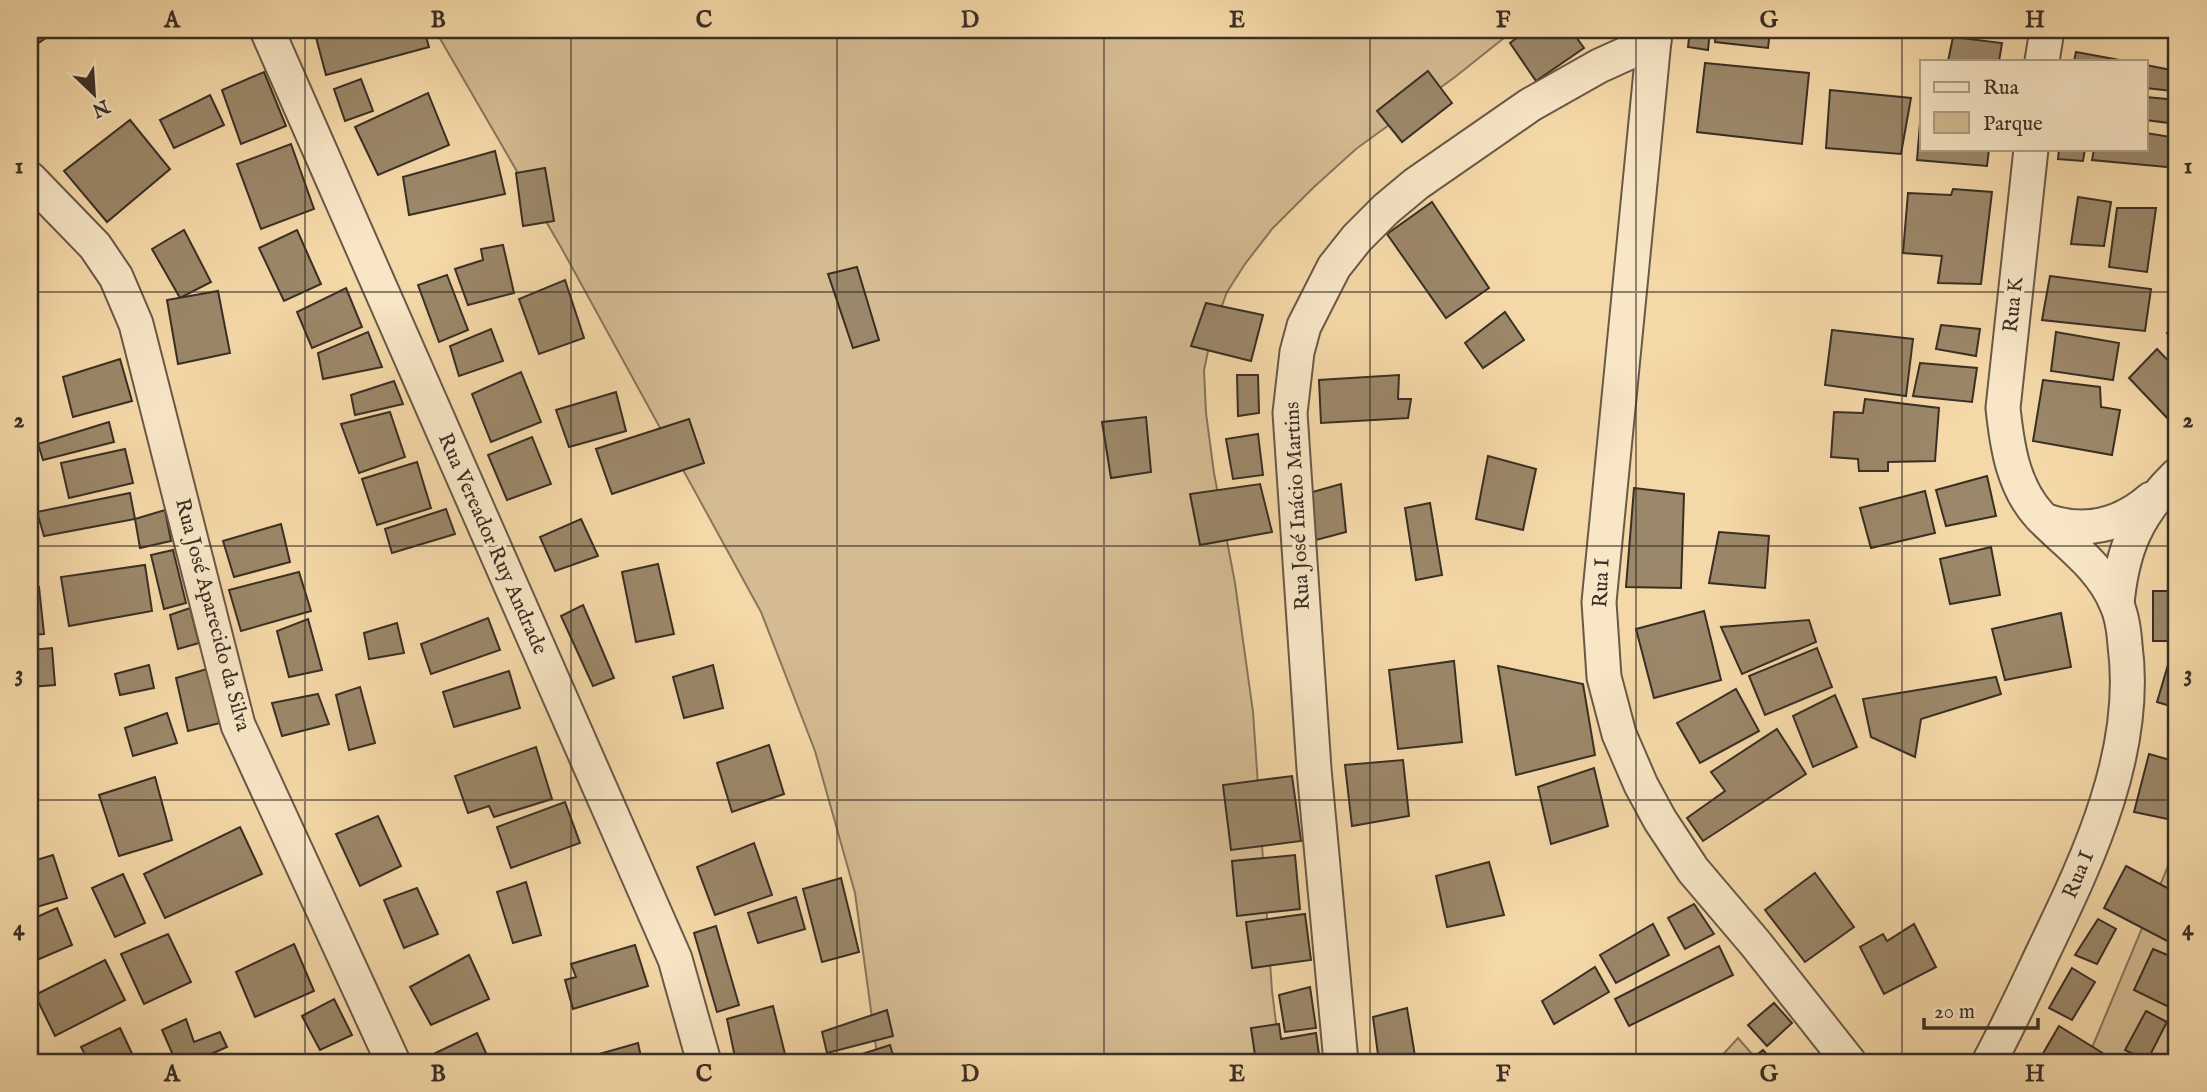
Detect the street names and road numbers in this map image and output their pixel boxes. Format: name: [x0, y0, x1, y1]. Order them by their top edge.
street label: Rua K: [1998, 275, 2030, 334]
street label: Rua José Inácio Martins: [1279, 401, 1317, 611]
street label: Rua Vereador Ruy Andrade: [431, 429, 553, 659]
street label: Rua José Aparecido da Silva: [168, 496, 256, 735]
street label: Rua I: [1587, 558, 1617, 608]
street label: Rua I: [2057, 847, 2101, 903]

